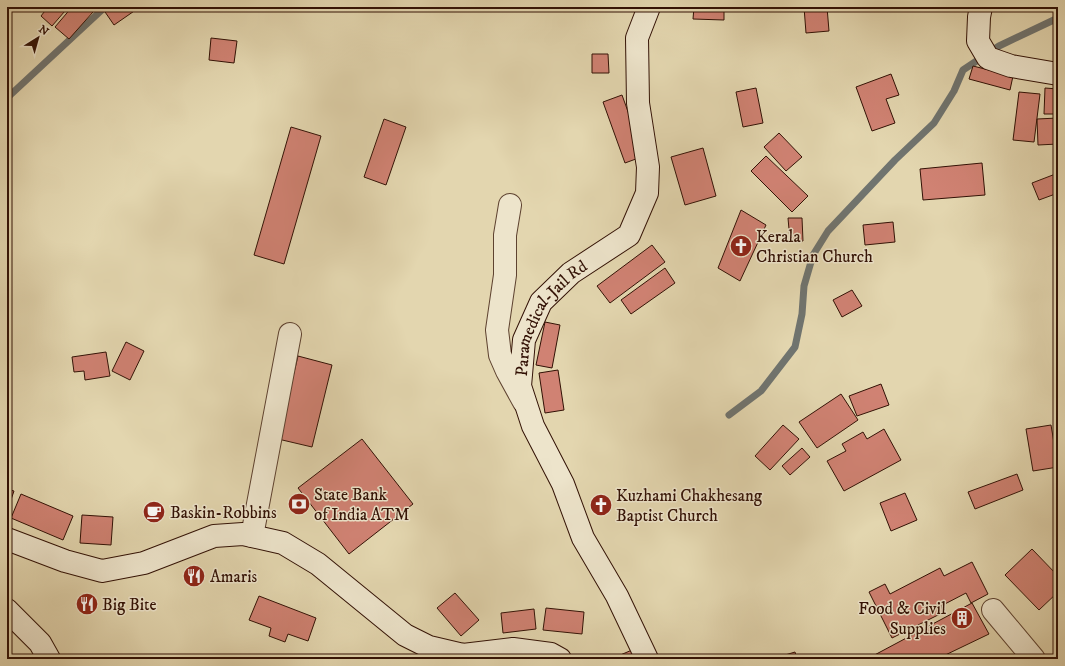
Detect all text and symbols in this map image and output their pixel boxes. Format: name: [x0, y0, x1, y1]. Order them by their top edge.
north arrow: [18, 18, 58, 58]
text: N: [36, 23, 51, 39]
place label: Kerala Christian Church: [756, 226, 873, 268]
church icon: Kerala Christian Church: [728, 233, 754, 259]
street label: Paramedical-Jail Rd: [511, 255, 592, 377]
place label: State Bank of India ATM: [314, 484, 410, 526]
place label: Kuzhami Chakhesang Baptist Church: [616, 485, 763, 527]
bank icon: State Bank of India ATM: [286, 491, 312, 517]
church icon: Kuzhami Chakhesang Baptist Church: [588, 492, 614, 518]
cafe icon: Baskin-Robbins: [141, 499, 167, 525]
place label: Baskin-Robbins: [170, 502, 277, 524]
restaurant icon: Amaris: [181, 563, 207, 589]
place label: Amaris: [210, 566, 258, 588]
restaurant icon: Big Bite: [74, 591, 100, 617]
place label: Big Bite: [102, 594, 156, 616]
place label: Food & Civil Supplies: [858, 598, 946, 640]
building icon: Food & Civil Supplies: [949, 605, 975, 631]

